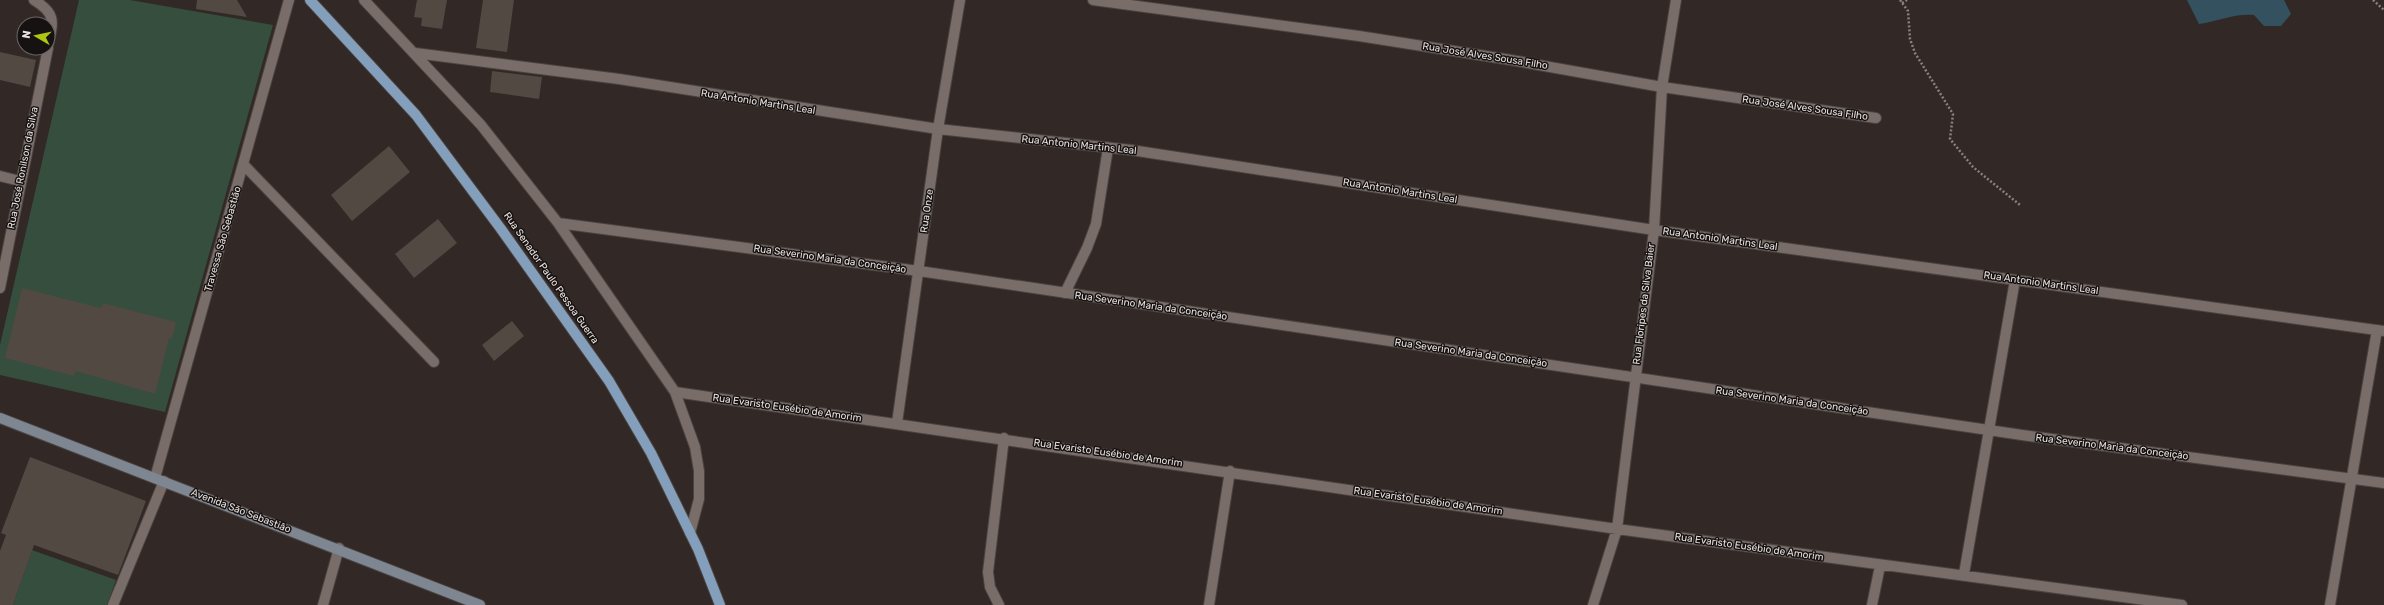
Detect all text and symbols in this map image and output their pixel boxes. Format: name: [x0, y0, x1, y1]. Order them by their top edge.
north arrow: [16, 16, 56, 56]
text: N: [20, 30, 34, 39]
street label: Rua José Alves Sousa Filho: [1421, 40, 1549, 72]
street label: Rua Antonio Martins Leal: [700, 87, 816, 117]
street label: Rua José Alves Sousa Filho: [1741, 93, 1869, 123]
street label: Rua José Ronilson da Silva: [5, 106, 41, 230]
street label: Rua Antonio Martins Leal: [1021, 133, 1137, 157]
street label: Rua Antonio Martins Leal: [1342, 176, 1458, 206]
street label: Travessa São Sebastião: [202, 185, 244, 293]
street label: Rua Onze: [918, 188, 936, 234]
street label: Rua Senador Paulo Pessoa Guerra: [501, 210, 601, 346]
street label: Rua Antonio Martins Leal: [1662, 225, 1778, 253]
street label: Rua Severino Maria da Conceição: [753, 242, 907, 276]
street label: Rua Floripes da Silva Baier: [1631, 242, 1657, 365]
street label: Rua Antonio Martins Leal: [1983, 269, 2099, 297]
street label: Rua Severino Maria da Conceição: [1074, 289, 1228, 323]
street label: Rua Severino Maria da Conceição: [1394, 336, 1548, 370]
street label: Rua Severino Maria da Conceição: [1715, 384, 1869, 418]
street label: Rua Evaristo Eusébio de Amorim: [712, 392, 862, 424]
street label: Rua Severino Maria da Conceição: [2035, 432, 2189, 462]
street label: Rua Evaristo Eusébio de Amorim: [1033, 437, 1183, 469]
street label: Rua Evaristo Eusébio de Amorim: [1353, 485, 1503, 517]
street label: Avenida São Sebastião: [190, 486, 293, 536]
street label: Rua Evaristo Eusébio de Amorim: [1674, 531, 1824, 563]

